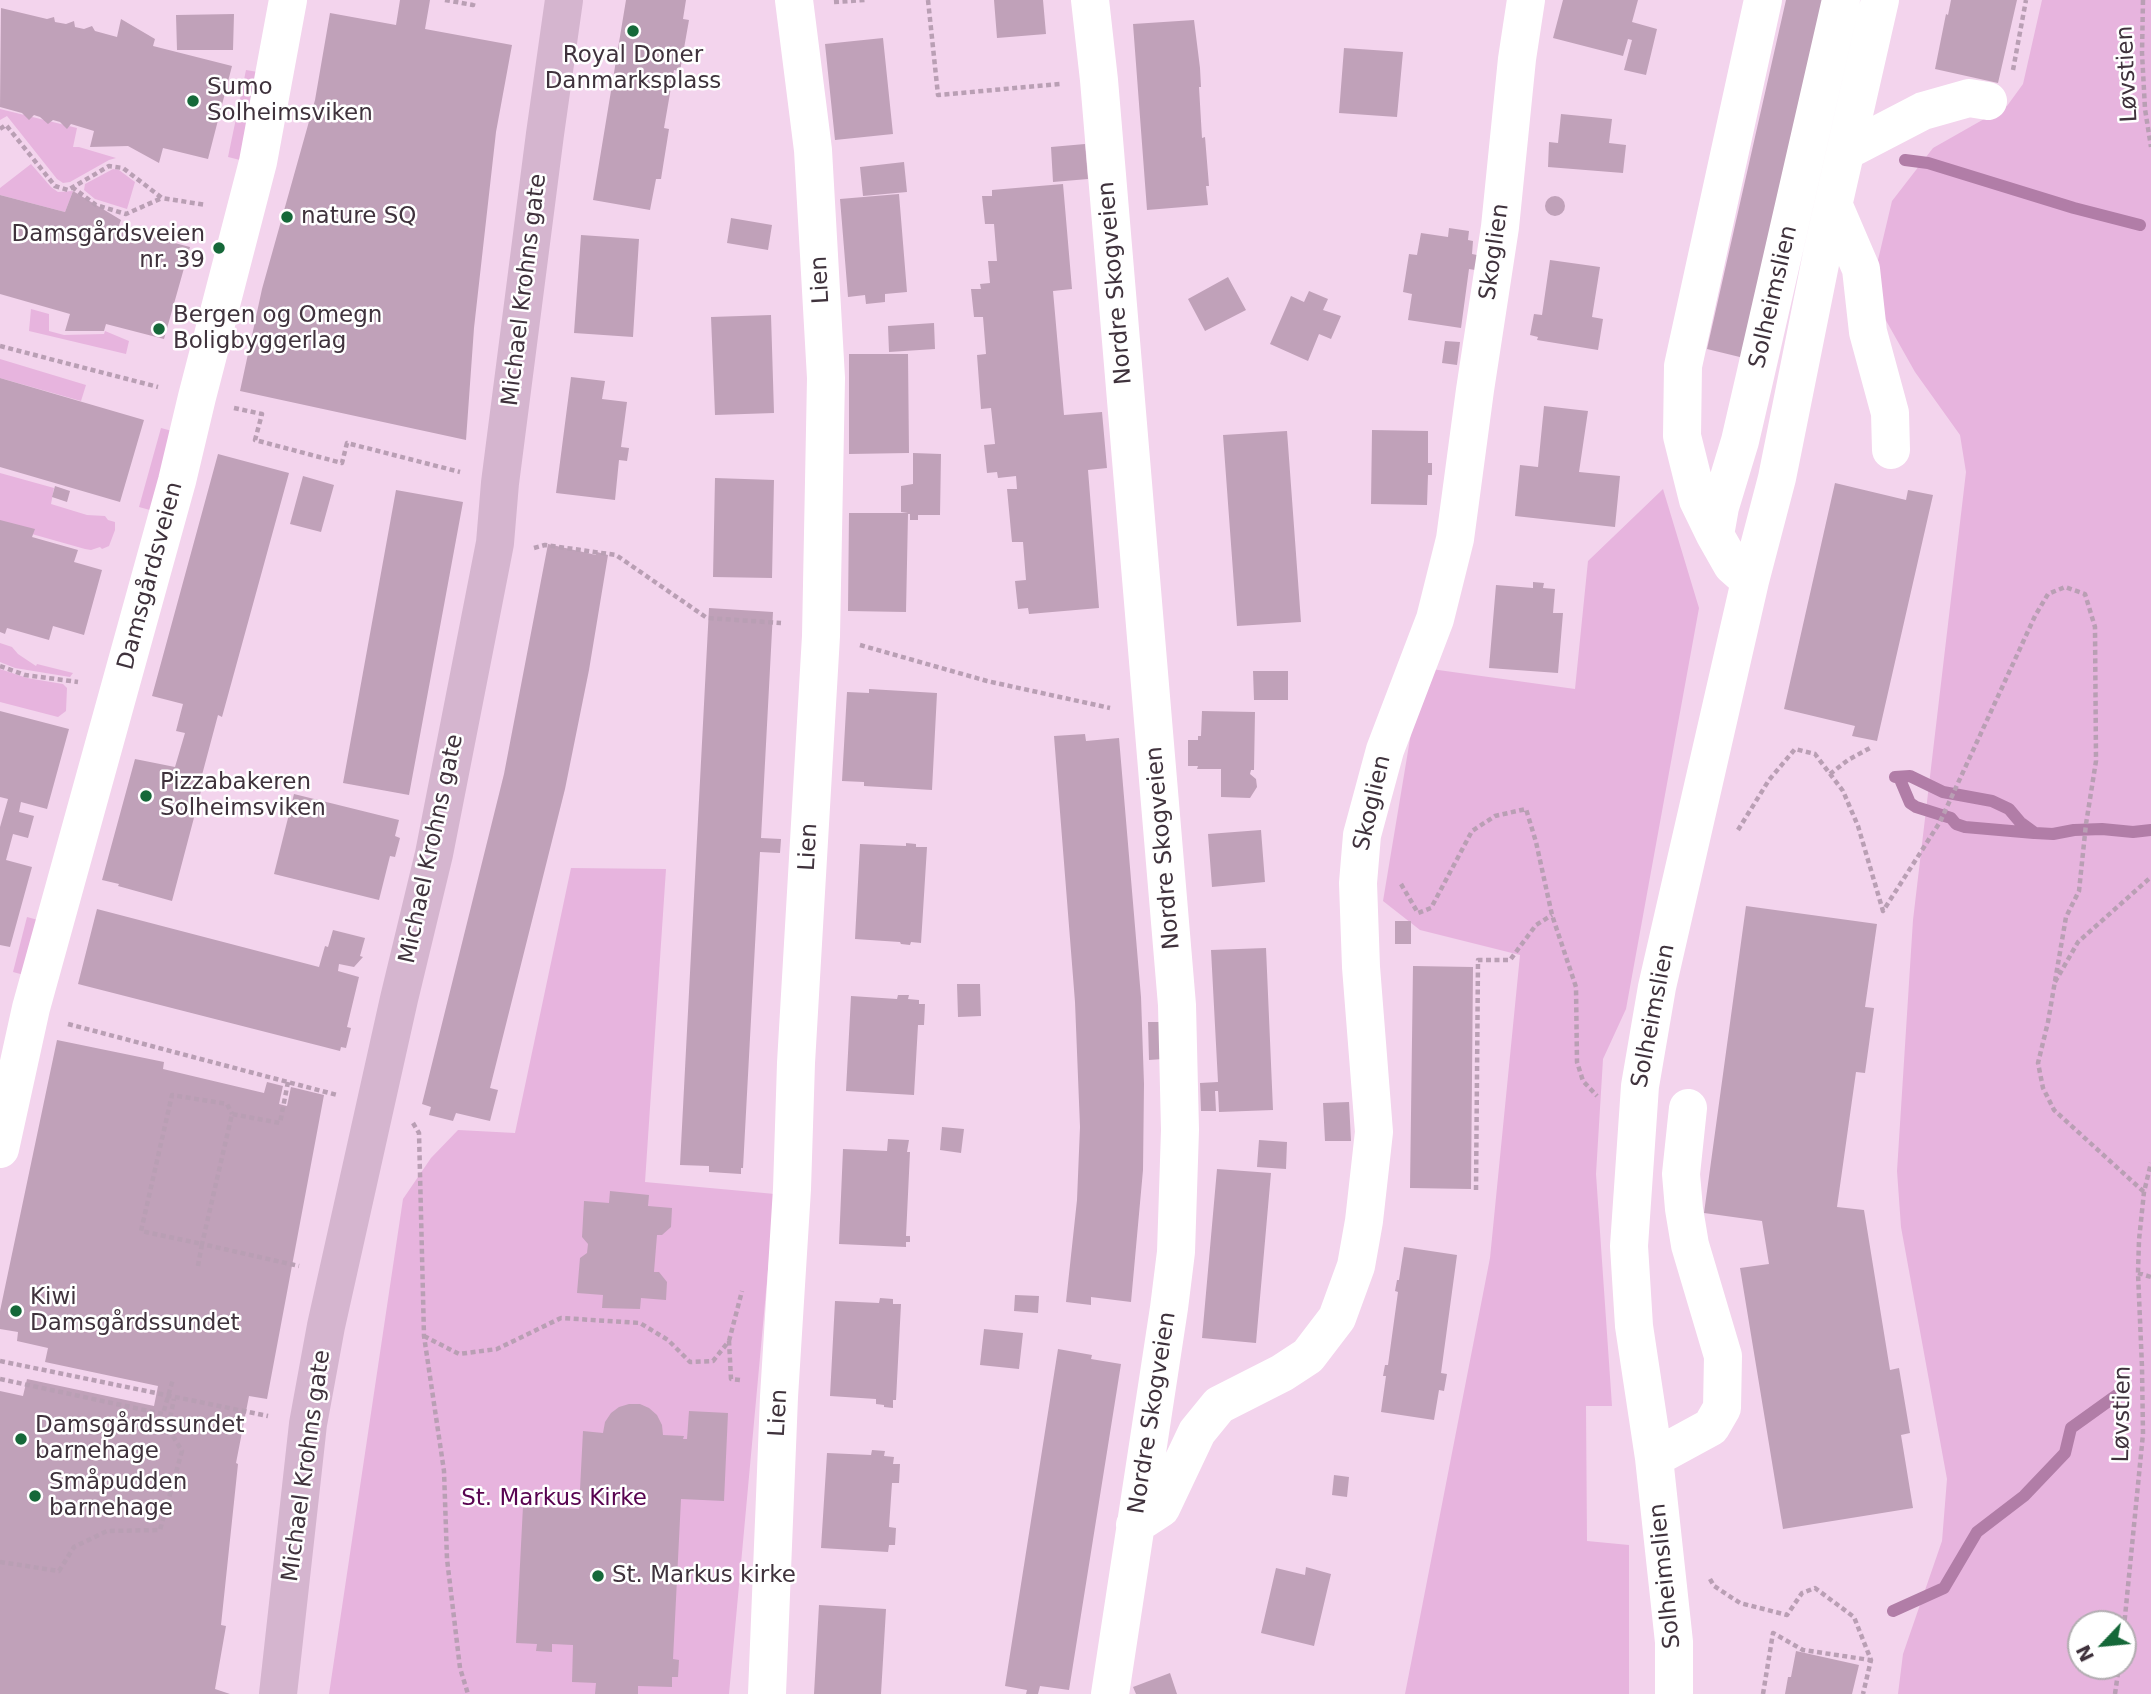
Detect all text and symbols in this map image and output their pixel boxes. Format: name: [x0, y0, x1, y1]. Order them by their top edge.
marker: Royal Doner Danmarksplass: [625, 23, 641, 39]
street label: Løvstien: [2112, 25, 2144, 123]
place label: Royal Doner Danmarksplass: [545, 42, 721, 96]
place label: Sumo Solheimsviken: [207, 74, 373, 128]
marker: Sumo Solheimsviken: [185, 93, 201, 109]
street label: Michael Krohns gate: [497, 172, 553, 408]
street label: Nordre Skogveien: [1093, 180, 1139, 386]
street label: Skoglien: [1475, 202, 1515, 302]
place label: nature SQ: [301, 203, 416, 231]
marker: nature SQ: [279, 209, 295, 225]
place label: Damsgårdsveien nr. 39: [12, 221, 205, 275]
street label: Solheimslien: [1744, 223, 1804, 371]
marker: Damsgårdsveien nr. 39: [211, 240, 227, 256]
street label: Lien: [806, 255, 836, 305]
place label: Bergen og Omegn Boligbyggerlag: [173, 302, 382, 356]
marker: Bergen og Omegn Boligbyggerlag: [151, 321, 167, 337]
street label: Damsgårdsveien: [113, 479, 189, 673]
street label: Michael Krohns gate: [394, 732, 470, 966]
street label: Nordre Skogveien: [1141, 745, 1187, 951]
street label: Skoglien: [1349, 753, 1397, 853]
place label: Pizzabakeren Solheimsviken: [160, 769, 326, 823]
marker: Pizzabakeren Solheimsviken: [138, 788, 154, 804]
street label: Lien: [794, 822, 824, 872]
street label: Solheimslien: [1627, 942, 1681, 1090]
place label: Kiwi Damsgårdssundet: [30, 1284, 239, 1338]
marker: Kiwi Damsgårdssundet: [8, 1303, 24, 1319]
street label: Nordre Skogveien: [1123, 1310, 1183, 1516]
street label: Michael Krohns gate: [277, 1348, 337, 1584]
street label: Løvstien: [2108, 1365, 2138, 1463]
street label: Lien: [764, 1388, 794, 1438]
place label: Damsgårdssundet barnehage: [35, 1412, 244, 1466]
marker: Damsgårdssundet barnehage: [13, 1431, 29, 1447]
place label: Småpudden barnehage: [49, 1469, 187, 1523]
park label: St. Markus Kirke: [461, 1485, 647, 1513]
marker: Småpudden barnehage: [27, 1488, 43, 1504]
street label: Solheimslien: [1645, 1502, 1687, 1650]
place label: St. Markus kirke: [612, 1562, 796, 1590]
marker: St. Markus kirke: [590, 1568, 606, 1584]
north arrow: [2067, 1610, 2137, 1680]
text: N: [2072, 1641, 2098, 1665]

